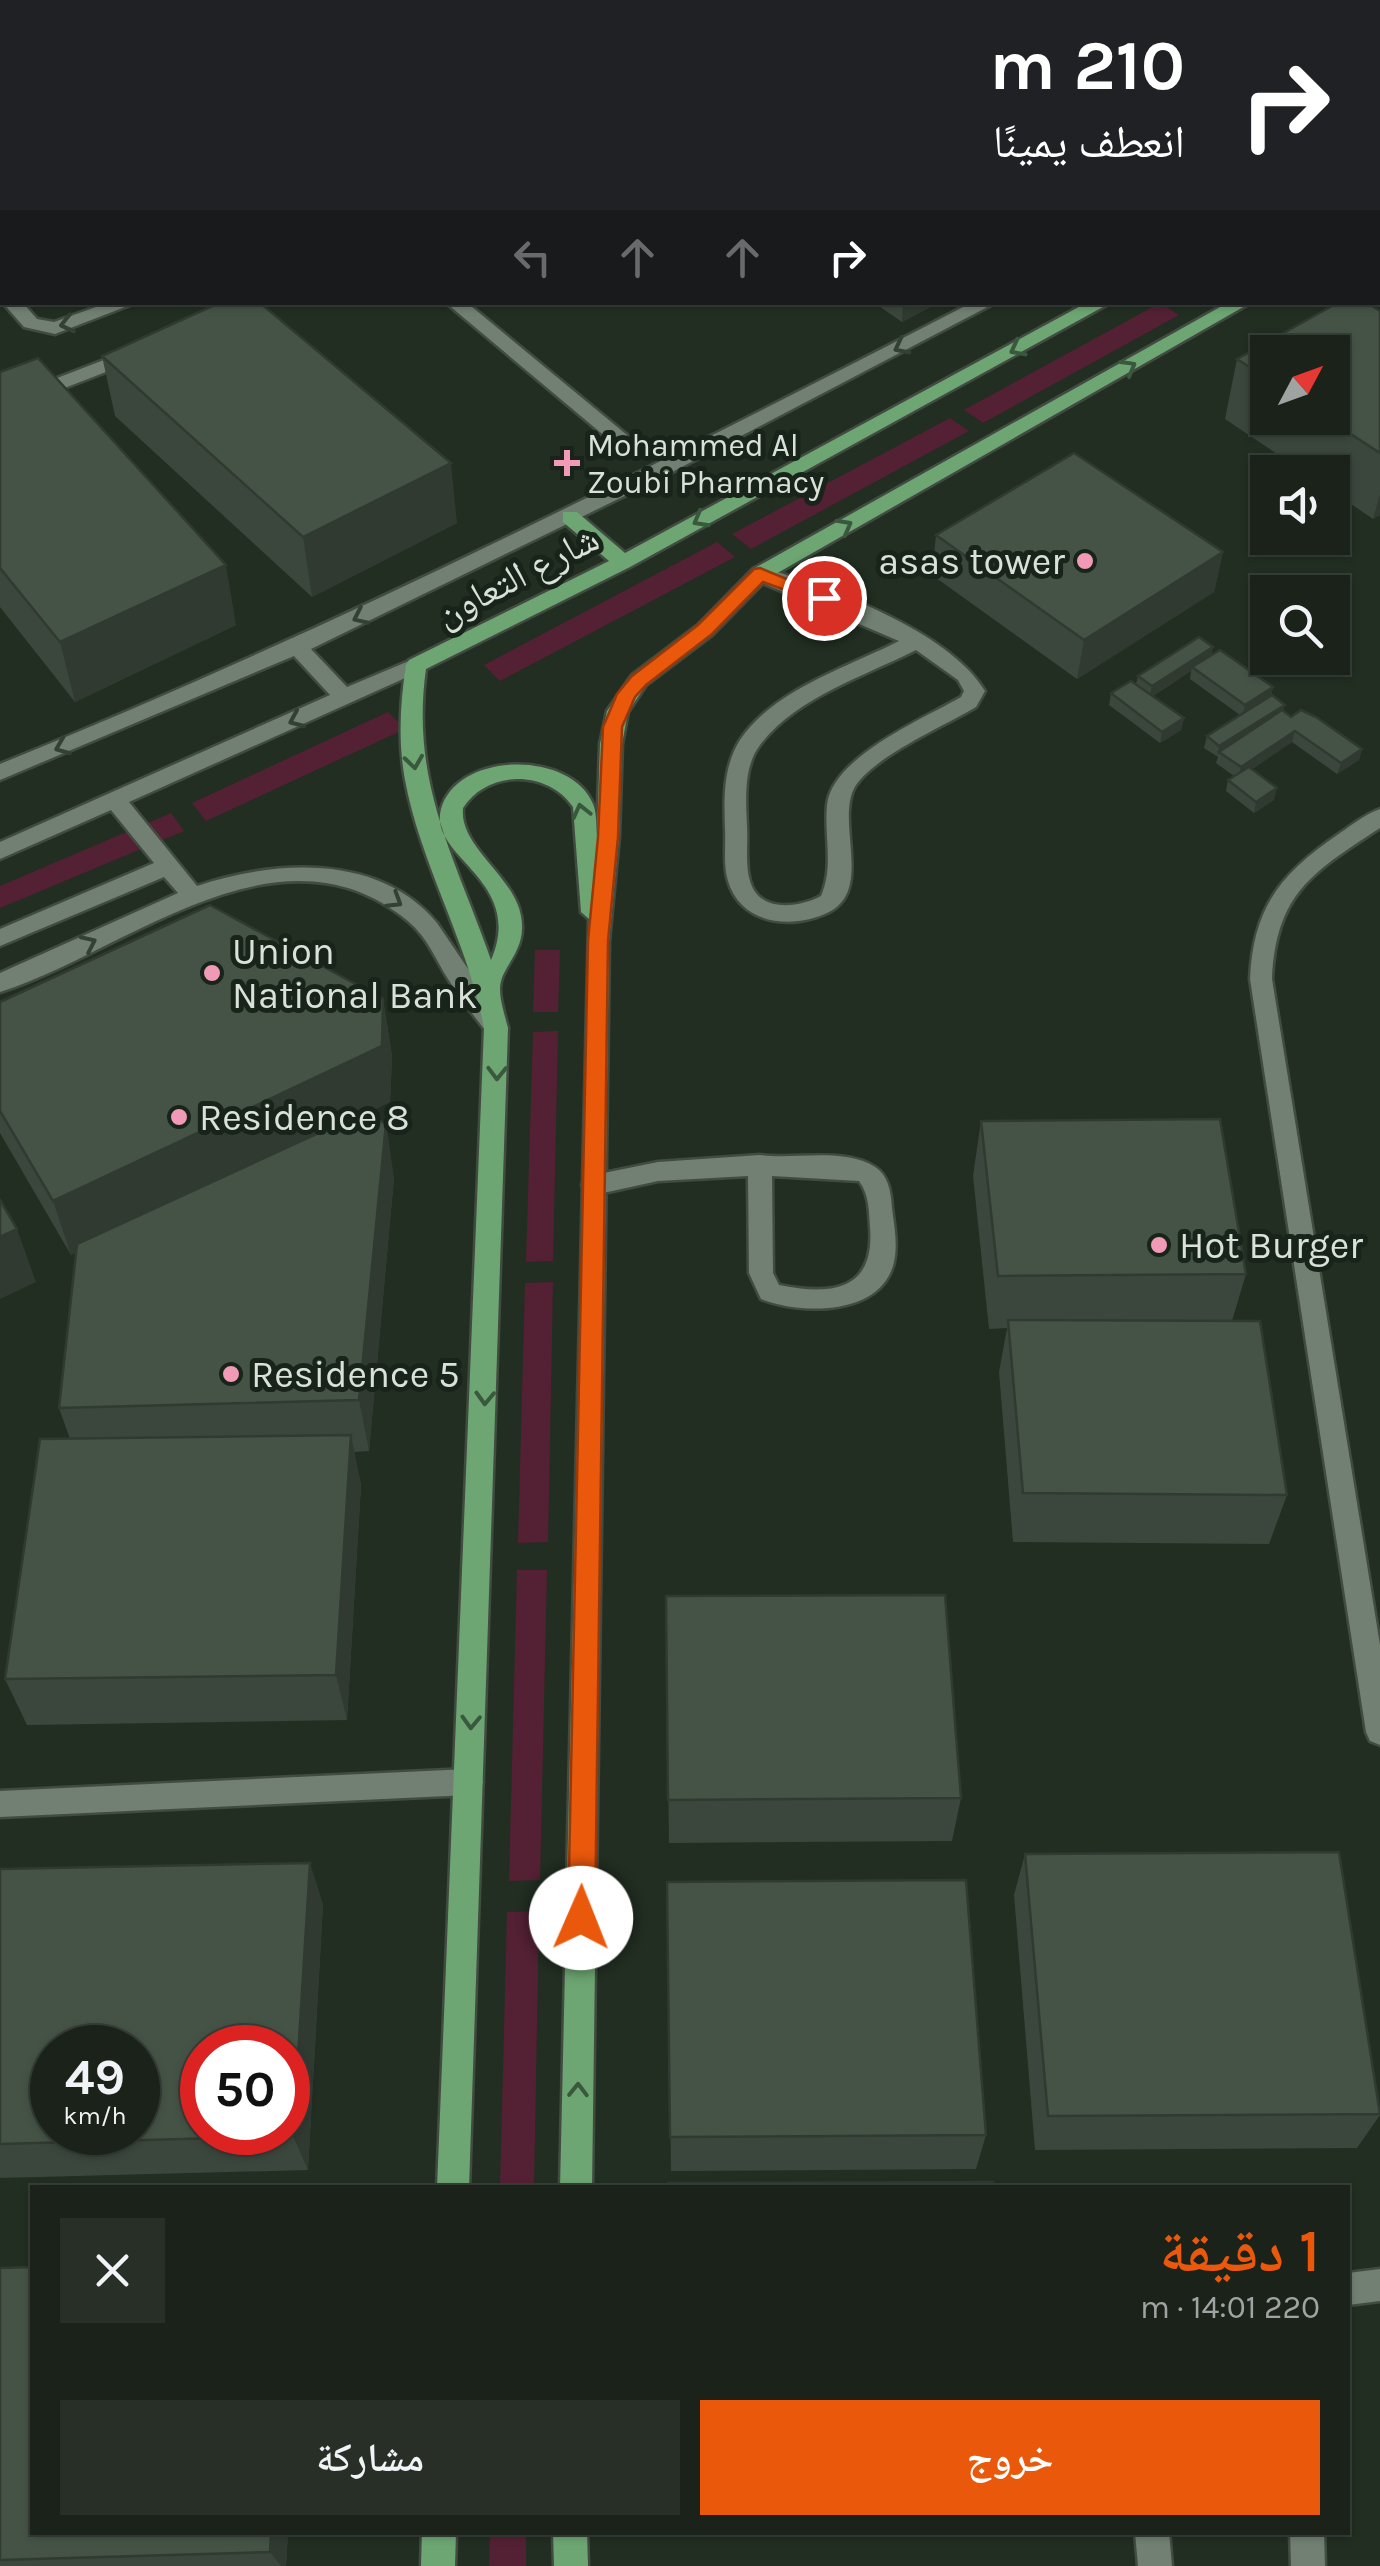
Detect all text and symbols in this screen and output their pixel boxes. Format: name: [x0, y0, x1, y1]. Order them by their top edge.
text: 210 m: [989, 25, 1185, 107]
icon: right: [1220, 40, 1350, 170]
text: انعطف يمينًا: [993, 116, 1185, 168]
icon: left: [505, 230, 560, 285]
icon: ahead: [610, 230, 665, 285]
icon: ahead: [715, 230, 770, 285]
icon: right: [820, 230, 875, 285]
one-way arrow: [59, 312, 76, 333]
one-way arrow: [894, 335, 912, 354]
north arrow: [1250, 335, 1350, 435]
map controls: [1250, 335, 1350, 675]
one-way arrow: [1010, 336, 1028, 356]
one-way arrow: [1118, 360, 1136, 379]
place label: Mohammed Al Zoubi Pharmacy: [587, 427, 824, 501]
marker: Mohammed Al Zoubi Pharmacy: [556, 452, 578, 474]
button: sound: [1250, 455, 1350, 555]
one-way arrow: [693, 507, 711, 527]
street label: شارع التعاون: [428, 516, 607, 637]
one-way arrow: [835, 519, 853, 539]
place label: asas tower: [878, 539, 1065, 584]
marker: asas tower: [1074, 550, 1096, 572]
pin: [782, 556, 867, 641]
icon: arrive: [797, 571, 852, 626]
button: search: [1250, 575, 1350, 675]
one-way arrow: [352, 605, 370, 625]
one-way arrow: [288, 708, 306, 728]
one-way arrow: [54, 735, 72, 755]
one-way arrow: [402, 753, 423, 770]
one-way arrow: [572, 802, 593, 819]
one-way arrow: [384, 889, 402, 908]
place label: Union National Bank: [232, 929, 478, 1018]
one-way arrow: [79, 935, 97, 955]
marker: Union National Bank: [201, 962, 223, 984]
one-way arrow: [486, 1065, 507, 1081]
place label: Residence 8: [199, 1095, 410, 1140]
marker: Residence 8: [168, 1106, 190, 1128]
place label: Hot Burger: [1179, 1223, 1363, 1268]
marker: Hot Burger: [1148, 1234, 1170, 1256]
place label: Residence 5: [251, 1352, 460, 1397]
marker: Residence 5: [220, 1363, 242, 1385]
one-way arrow: [474, 1390, 495, 1406]
one-way arrow: [461, 1715, 482, 1731]
position arrow: [529, 1866, 633, 1970]
speed limit sign: 50: [180, 2025, 310, 2155]
text: 49: [65, 2048, 125, 2107]
one-way arrow: [567, 2082, 589, 2098]
text: km/h: [63, 2101, 127, 2130]
text: 1 دقيقة: [1159, 2216, 1320, 2286]
button: close: [60, 2218, 165, 2323]
text: 220 m · 14:01: [1140, 2289, 1320, 2326]
button: مشاركة: [60, 2400, 680, 2515]
button: خروج: [700, 2400, 1320, 2515]

